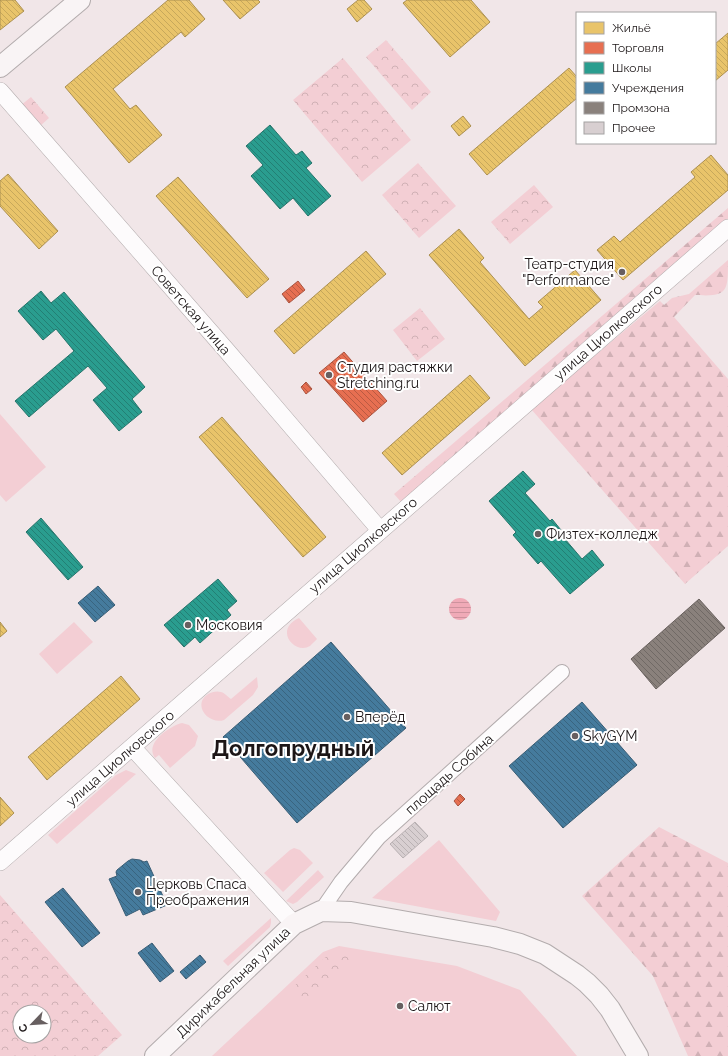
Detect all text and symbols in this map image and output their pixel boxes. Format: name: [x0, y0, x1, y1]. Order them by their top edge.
legend: [576, 12, 716, 144]
text: Жильё: [612, 21, 651, 35]
text: Торговля: [612, 41, 664, 55]
text: Школы: [612, 61, 651, 75]
text: Учреждения: [612, 81, 684, 95]
text: Промзона: [612, 101, 670, 115]
text: Прочее: [612, 121, 655, 135]
place label: Театр-студия "Performance": [522, 256, 614, 288]
street label: Советская улица: [148, 262, 234, 358]
marker: Театр-студия "Performance": [617, 267, 627, 277]
street label: улица Циолковского: [551, 281, 665, 383]
place label: Студия растяжки Stretching.ru: [337, 359, 453, 391]
marker: Студия растяжки Stretching.ru: [324, 370, 334, 380]
street label: улица Циолковского: [306, 494, 420, 596]
place label: Физтех-колледж: [546, 526, 658, 542]
marker: Физтех-колледж: [533, 529, 543, 539]
place label: Московия: [196, 617, 262, 633]
marker: Московия: [183, 620, 193, 630]
street label: улица Циолковского: [63, 707, 177, 809]
place label: Вперёд: [355, 709, 405, 725]
marker: Вперёд: [342, 712, 352, 722]
place label: SkyGYM: [583, 728, 637, 744]
street label: площадь Собина: [402, 730, 496, 818]
marker: SkyGYM: [570, 731, 580, 741]
district label: Долгопрудный: [212, 735, 374, 761]
place label: Церковь Спаса Преображения: [146, 876, 249, 908]
marker: Церковь Спаса Преображения: [133, 887, 143, 897]
street label: Дирижабельная улица: [173, 924, 293, 1040]
place label: Салют: [408, 998, 451, 1014]
marker: Салют: [395, 1001, 405, 1011]
north arrow: [12, 1004, 52, 1044]
text: С: [16, 1021, 31, 1034]

